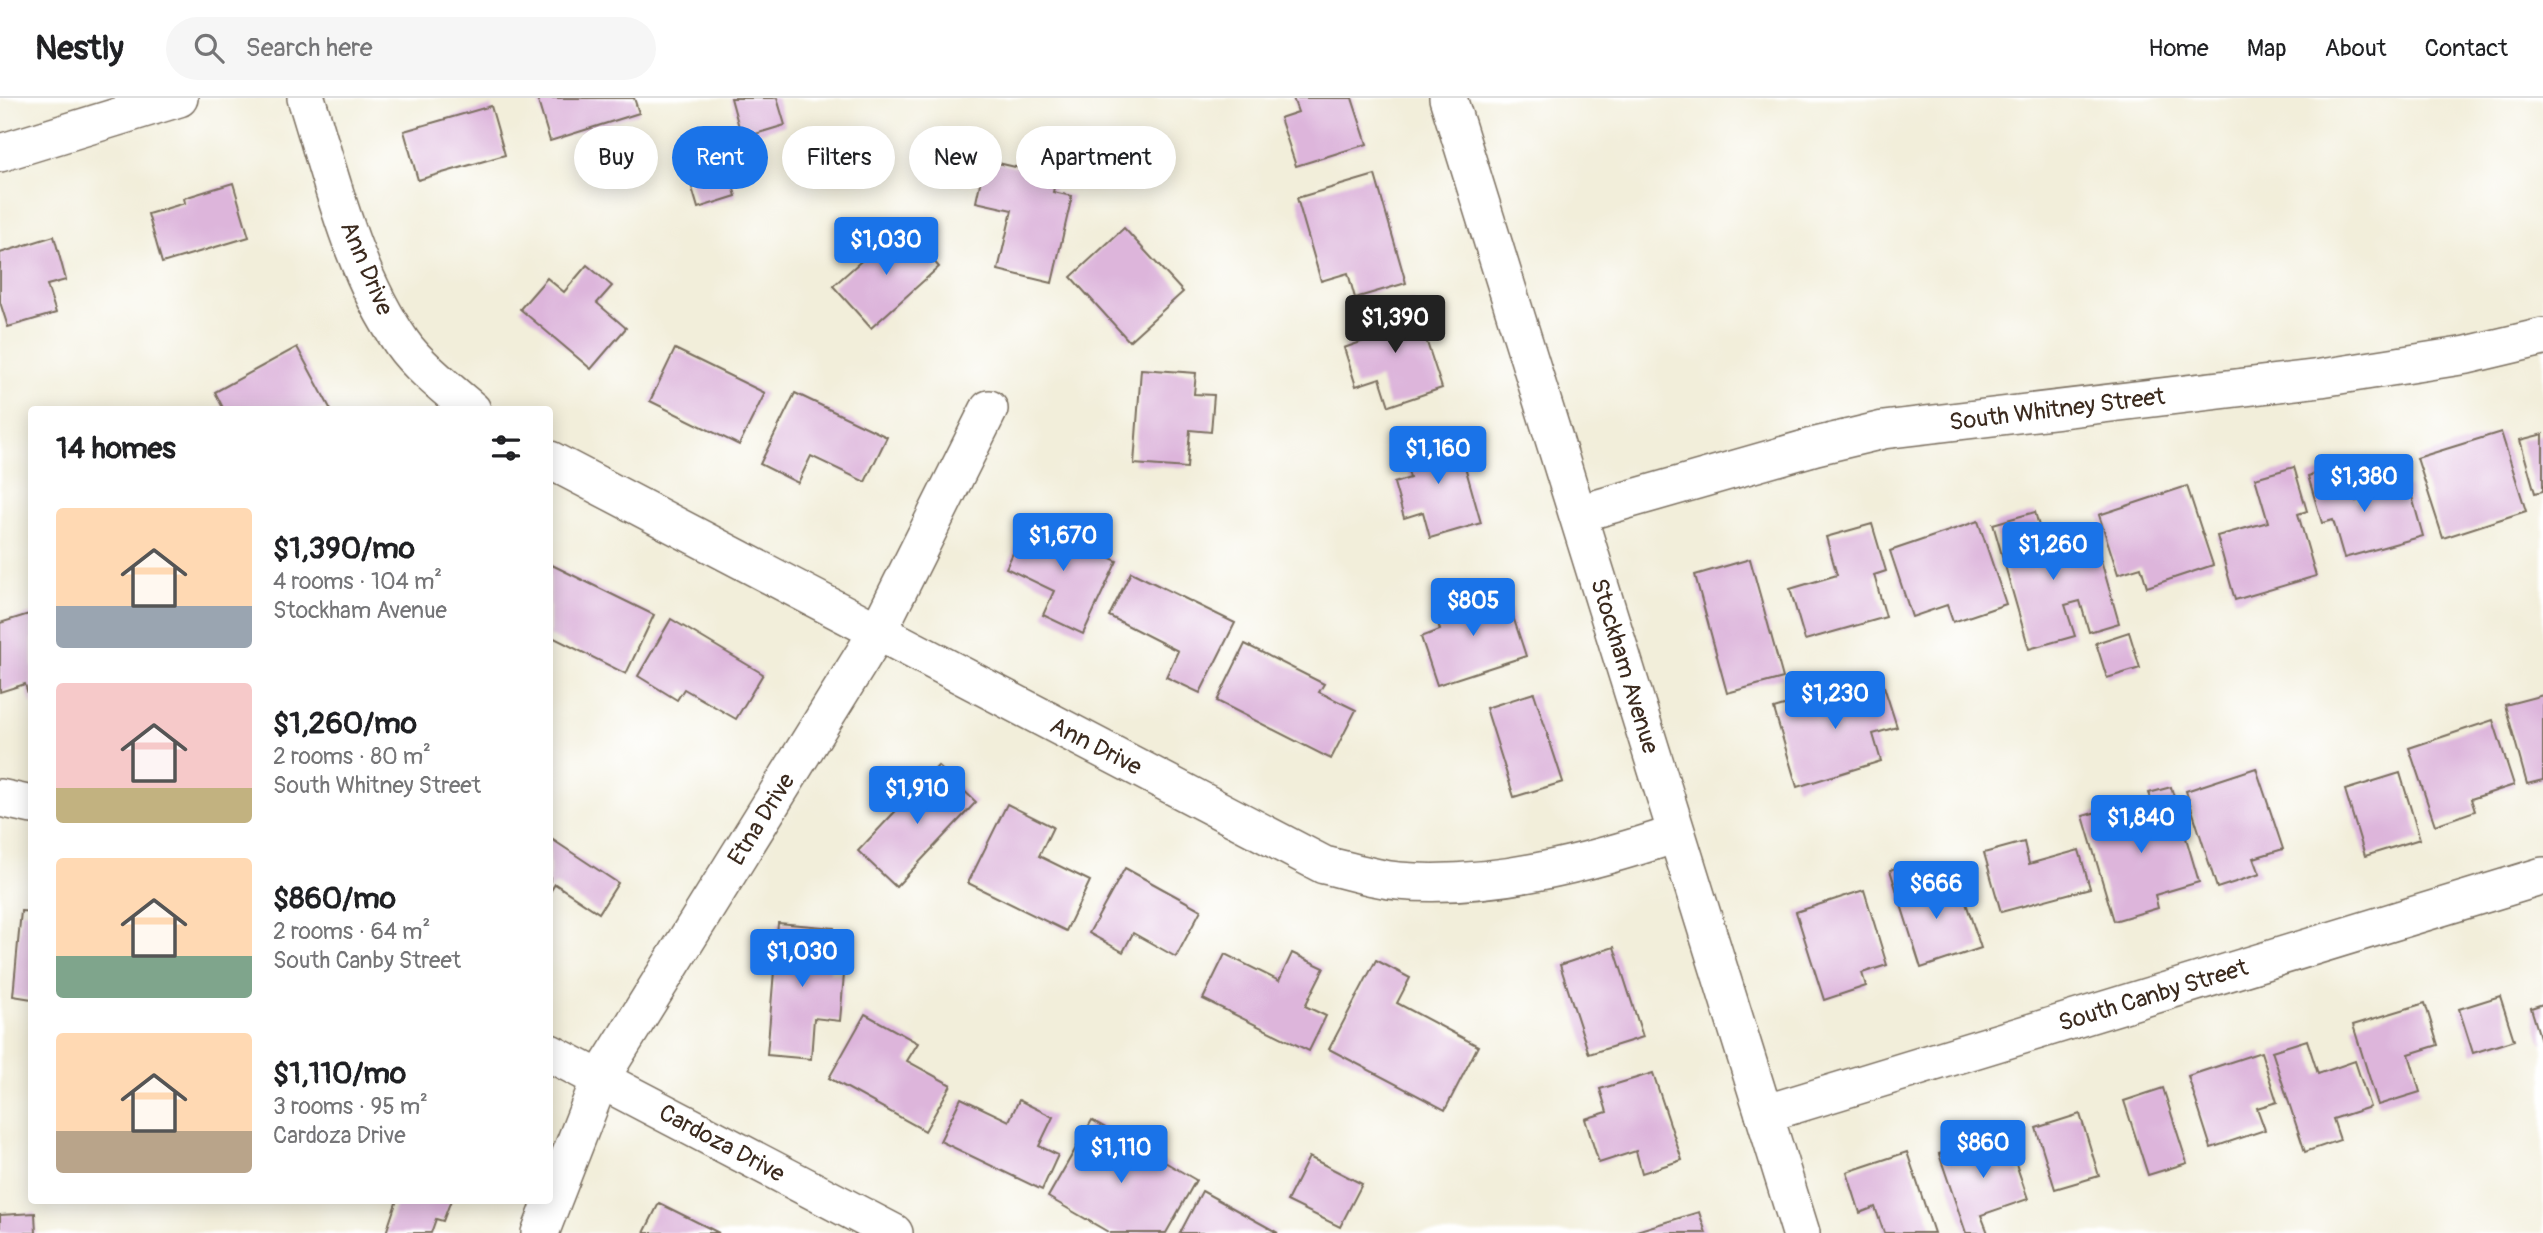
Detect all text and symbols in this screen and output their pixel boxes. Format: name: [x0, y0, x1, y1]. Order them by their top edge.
search box: [166, 17, 656, 80]
text: Nestly: [35, 28, 124, 69]
icon: search: [190, 29, 228, 67]
text: Search here: [246, 32, 373, 64]
text: Home: [2148, 34, 2209, 63]
text: Map: [2247, 34, 2287, 63]
text: About: [2325, 34, 2387, 63]
text: Contact: [2425, 34, 2508, 63]
chip: Buy: [574, 126, 658, 189]
chip: Rent: [672, 126, 768, 189]
chip: Filters: [782, 126, 895, 189]
chip: New: [909, 126, 1002, 189]
chip: Apartment: [1016, 126, 1176, 189]
street label: Ann Drive: [334, 217, 399, 320]
pin: $1,030: [829, 218, 943, 277]
text: $1,030: [850, 225, 922, 254]
pin: $1,390: [1338, 296, 1452, 355]
text: $1,390: [1361, 303, 1429, 332]
street label: South Whitney Street: [1948, 382, 2167, 437]
pin: $1,160: [1381, 426, 1495, 486]
icon: filters: [487, 429, 525, 467]
text: 14 homes: [56, 430, 176, 467]
text: $1,160: [1405, 434, 1471, 463]
pin: $1,380: [2307, 454, 2421, 514]
text: $1,380: [2330, 462, 2398, 491]
pin: $1,670: [1006, 514, 1120, 573]
text: $1,670: [1029, 521, 1097, 550]
pin: $1,260: [1996, 522, 2110, 582]
text: $1,390/mo: [273, 530, 415, 567]
text: $1,260: [2018, 530, 2088, 559]
icon: home: [112, 536, 196, 620]
text: 4 rooms · 104 m²: [273, 567, 442, 596]
street label: Stockham Avenue: [1584, 575, 1665, 757]
pin: $805: [1432, 578, 1514, 638]
text: $805: [1447, 586, 1499, 615]
text: Stockham Avenue: [273, 596, 447, 625]
pin: $1,230: [1778, 672, 1892, 731]
text: $1,230: [1801, 679, 1869, 708]
text: $1,260/mo: [273, 705, 417, 742]
icon: home: [112, 711, 196, 795]
street label: Ann Drive: [1045, 711, 1147, 782]
text: 2 rooms · 80 m²: [273, 742, 431, 771]
pin: $1,910: [860, 766, 974, 826]
street label: Etna Drive: [722, 768, 801, 871]
text: South Whitney Street: [273, 771, 481, 800]
text: $1,910: [885, 774, 949, 803]
pin: $1,840: [2084, 796, 2198, 855]
text: $1,840: [2107, 803, 2175, 832]
pin: $666: [1895, 862, 1977, 921]
text: $666: [1910, 869, 1962, 898]
text: $860/mo: [273, 880, 396, 917]
icon: home: [112, 886, 196, 970]
text: 2 rooms · 64 m²: [273, 917, 430, 946]
pin: $1,030: [745, 930, 859, 989]
text: $1,030: [766, 937, 838, 966]
text: South Canby Street: [273, 946, 461, 975]
street label: South Canby Street: [2055, 953, 2252, 1038]
text: $1,110/mo: [273, 1055, 406, 1092]
icon: home: [112, 1061, 196, 1145]
text: 3 rooms · 95 m²: [273, 1092, 428, 1121]
street label: Cardoza Drive: [654, 1098, 790, 1189]
text: Cardoza Drive: [273, 1121, 406, 1150]
pin: $860: [1942, 1121, 2024, 1180]
pin: $1,110: [1064, 1126, 1178, 1185]
text: $860: [1956, 1128, 2010, 1157]
text: $1,110: [1091, 1133, 1152, 1162]

